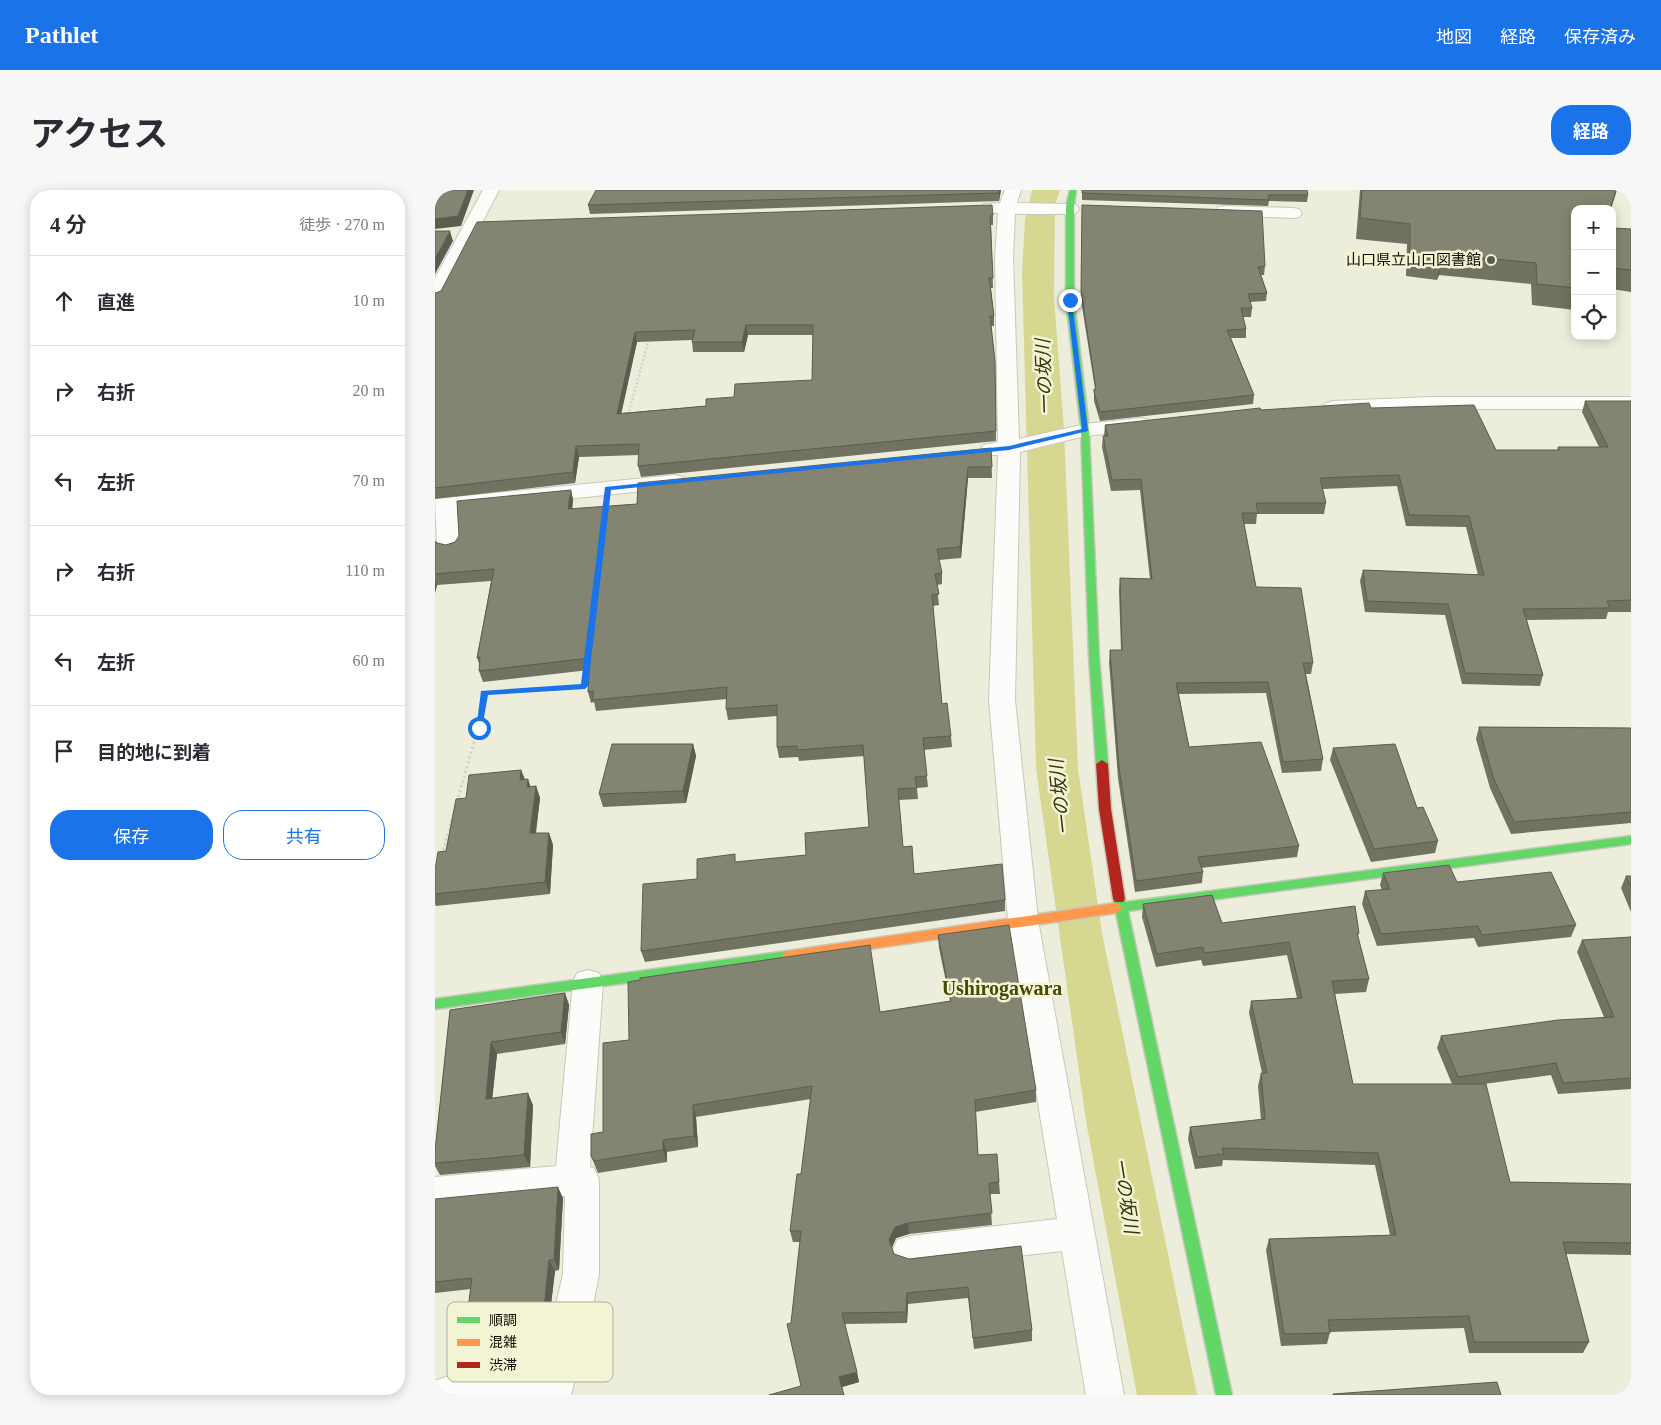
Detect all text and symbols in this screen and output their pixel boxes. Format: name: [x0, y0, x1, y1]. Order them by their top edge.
text: Pathlet: [25, 22, 98, 48]
text: 地図: [1436, 27, 1472, 47]
text: 経路: [1500, 27, 1536, 47]
text: 保存済み: [1564, 27, 1636, 47]
button: 経路: [1551, 105, 1631, 155]
text: アクセス: [30, 115, 168, 154]
map controls: [1571, 205, 1616, 340]
button: +: [1571, 205, 1616, 250]
text: 4 分: [50, 213, 87, 237]
text: 徒歩 · 270 m: [299, 216, 385, 233]
button: −: [1571, 250, 1616, 295]
place label: 山口県立山口図書館: [1346, 252, 1481, 268]
marker: 山口県立山口図書館: [1485, 254, 1497, 266]
icon: ahead: [50, 287, 78, 315]
route end: [1059, 289, 1082, 312]
text: 直進: [97, 292, 135, 313]
text: 10 m: [353, 292, 385, 309]
button: locate: [1571, 295, 1616, 340]
water label: 一の坂川: [1032, 337, 1056, 415]
icon: right: [50, 377, 78, 405]
text: 右折: [97, 382, 135, 403]
text: 20 m: [353, 382, 385, 399]
icon: left: [50, 467, 78, 495]
text: 左折: [97, 472, 135, 493]
text: 70 m: [353, 472, 385, 489]
icon: right: [50, 557, 78, 585]
text: 右折: [97, 562, 135, 583]
text: 110 m: [345, 562, 385, 579]
icon: left: [50, 647, 78, 675]
text: 左折: [97, 652, 135, 673]
text: 60 m: [353, 652, 385, 669]
route start: [468, 717, 491, 740]
icon: arrive: [50, 737, 78, 765]
text: 目的地に到着: [97, 742, 211, 763]
water label: 一の坂川: [1045, 756, 1074, 836]
button: 保存: [50, 810, 213, 860]
button: 共有: [223, 810, 385, 860]
district label: Ushirogawara: [942, 977, 1062, 1000]
water label: 一の坂川: [1110, 1157, 1143, 1237]
legend: [447, 1302, 613, 1382]
text: 順調: [489, 1313, 517, 1328]
text: 混雑: [489, 1334, 517, 1350]
text: 渋滞: [489, 1358, 517, 1373]

